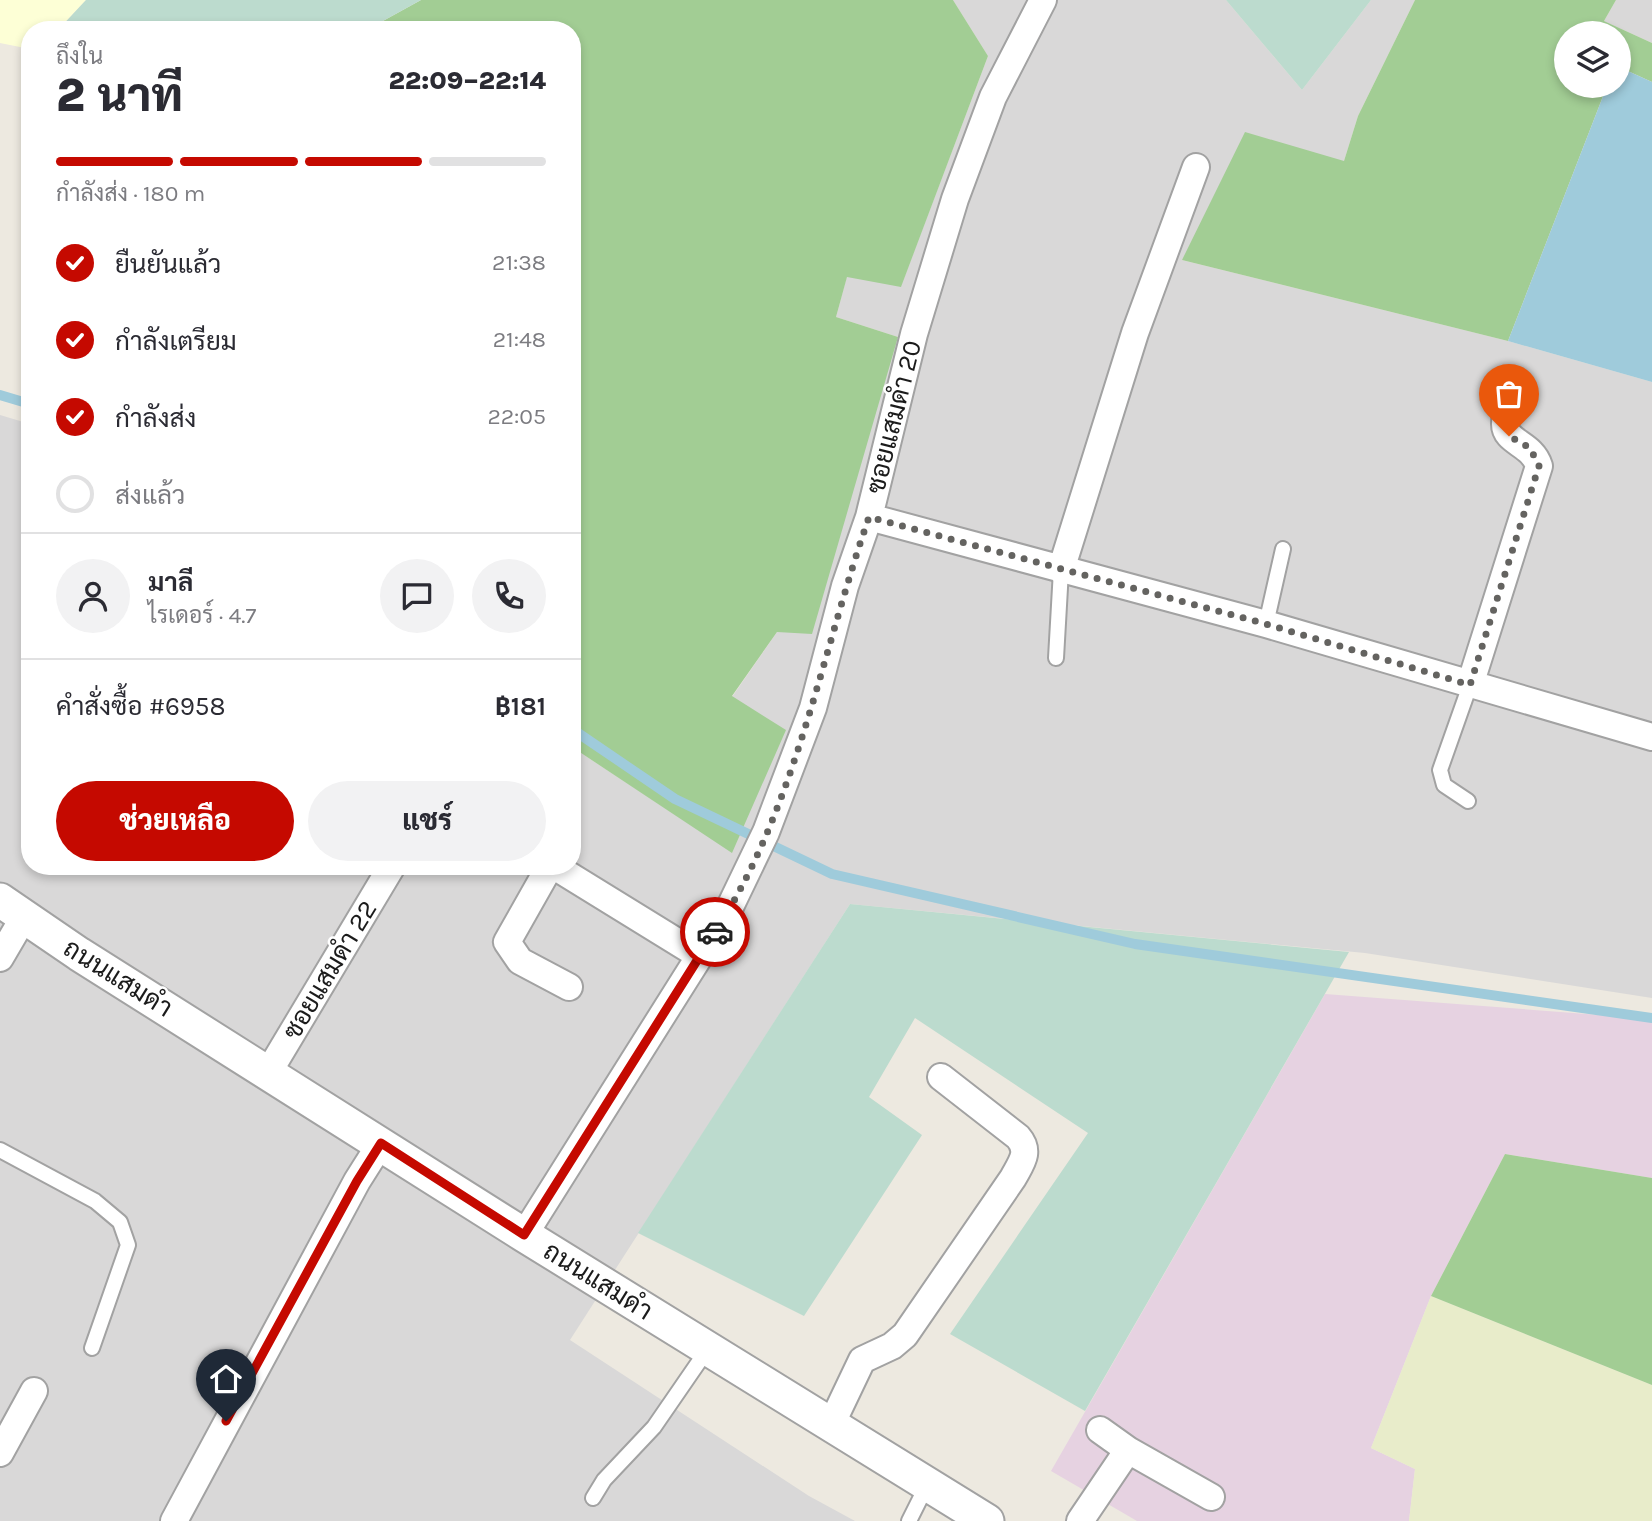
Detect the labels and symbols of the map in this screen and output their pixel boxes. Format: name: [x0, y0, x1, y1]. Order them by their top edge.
street label: ซอยแสมดำ 20: [860, 337, 928, 497]
pin: [1479, 364, 1539, 436]
street label: ซอยแสมดำ 22: [276, 895, 384, 1045]
courier: [680, 897, 750, 967]
street label: ถนนแสมดำ: [58, 932, 178, 1024]
street label: ถนนแสมดำ: [538, 1235, 658, 1327]
pin: [196, 1349, 256, 1421]

